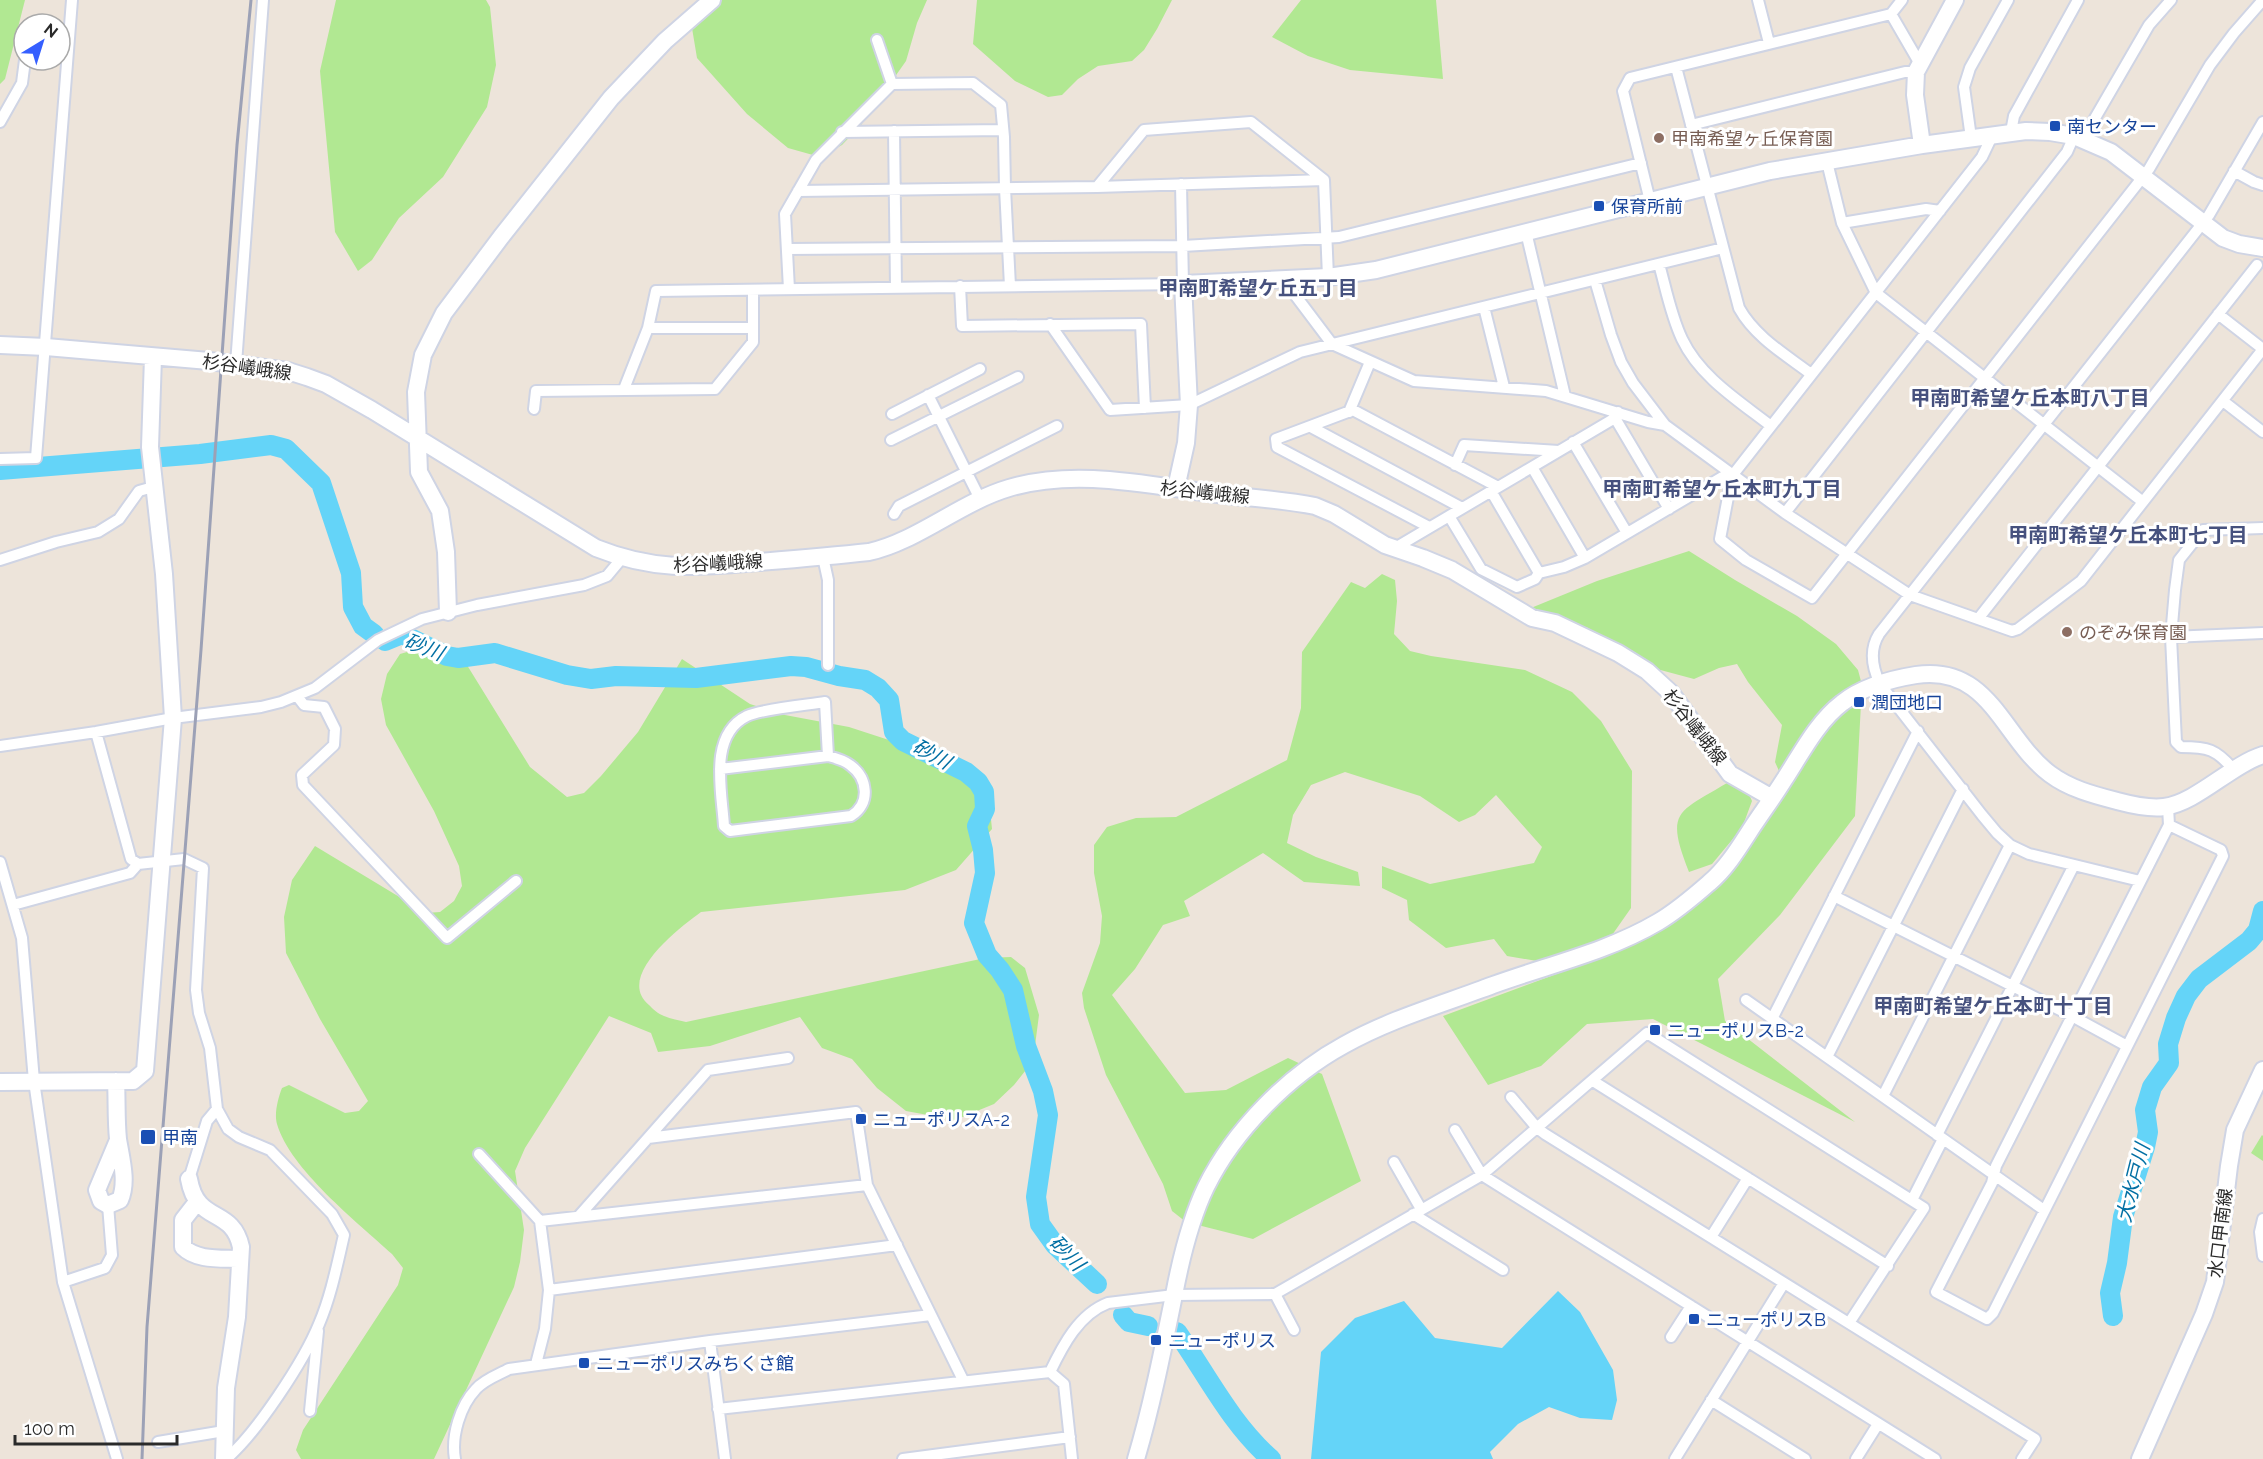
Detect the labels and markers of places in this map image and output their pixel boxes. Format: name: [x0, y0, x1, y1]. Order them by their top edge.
place label: 南センター: [2067, 116, 2157, 137]
marker: 南センター: [2048, 119, 2062, 133]
place label: 甲南希望ヶ丘保育園: [1671, 128, 1833, 149]
marker: 甲南希望ヶ丘保育園: [1652, 131, 1666, 145]
place label: 保育所前: [1611, 196, 1683, 217]
marker: 保育所前: [1592, 199, 1606, 213]
place label: のぞみ保育園: [2079, 622, 2187, 643]
marker: のぞみ保育園: [2060, 625, 2074, 639]
place label: 潤団地口: [1871, 692, 1943, 713]
marker: 潤団地口: [1852, 695, 1866, 709]
place label: ニューポリスB-2: [1667, 1020, 1804, 1041]
marker: ニューポリスB-2: [1648, 1023, 1662, 1037]
place label: ニューポリスA-2: [873, 1109, 1010, 1130]
marker: ニューポリスA-2: [854, 1112, 868, 1126]
place label: 甲南: [162, 1127, 198, 1148]
marker: 甲南: [139, 1128, 157, 1146]
place label: ニューポリスB: [1706, 1309, 1826, 1330]
marker: ニューポリスB: [1687, 1312, 1701, 1326]
place label: ニューポリス: [1168, 1330, 1276, 1351]
marker: ニューポリス: [1149, 1333, 1163, 1347]
place label: ニューポリスみちくさ館: [596, 1353, 794, 1374]
marker: ニューポリスみちくさ館: [577, 1356, 591, 1370]

